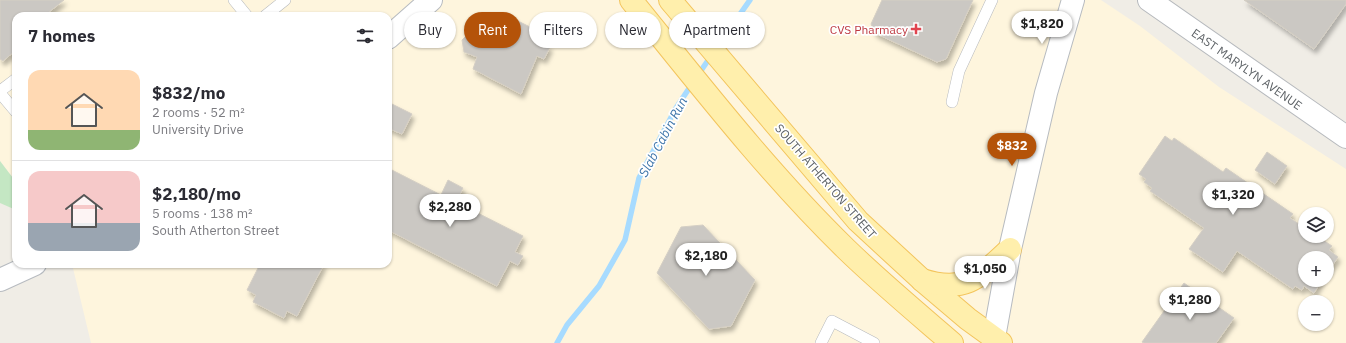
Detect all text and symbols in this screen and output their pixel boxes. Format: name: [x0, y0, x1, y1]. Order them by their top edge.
pin: $1,820: [1009, 11, 1075, 45]
chip: Buy: [404, 12, 456, 48]
chip: Rent: [464, 12, 521, 48]
chip: Filters: [529, 12, 597, 48]
chip: New: [605, 12, 661, 48]
chip: Apartment: [669, 12, 765, 48]
text: $1,820: [1020, 15, 1064, 32]
place label: CVS Pharmacy: [830, 22, 908, 37]
marker: CVS Pharmacy: [911, 24, 921, 34]
text: 7 homes: [28, 25, 95, 47]
icon: filters: [354, 25, 376, 47]
street label: EAST MARYLYN AVENUE: [1189, 25, 1305, 113]
text: $832/mo: [152, 82, 225, 104]
icon: home: [60, 86, 108, 134]
water label: Slab Cabin Run: [635, 94, 691, 180]
text: 2 rooms · 52 m²: [152, 104, 245, 121]
text: University Drive: [152, 121, 244, 138]
street label: SOUTH ATHERTON STREET: [772, 121, 880, 242]
pin: $832: [988, 133, 1036, 167]
text: $832: [996, 137, 1028, 154]
pin: $1,320: [1200, 182, 1266, 216]
text: $2,180/mo: [152, 183, 241, 205]
text: $1,320: [1211, 186, 1255, 203]
icon: home: [60, 187, 108, 235]
pin: $2,280: [417, 194, 483, 228]
text: $2,280: [428, 198, 472, 215]
text: 5 rooms · 138 m²: [152, 205, 253, 222]
map controls: [1298, 207, 1334, 331]
button: layers: [1298, 207, 1334, 243]
text: South Atherton Street: [152, 222, 279, 239]
pin: $2,180: [673, 243, 739, 277]
text: $2,180: [684, 247, 728, 264]
button: +: [1298, 251, 1334, 287]
pin: $1,050: [952, 256, 1018, 290]
text: $1,050: [963, 260, 1007, 277]
pin: $1,280: [1157, 287, 1223, 321]
text: $1,280: [1168, 291, 1212, 308]
button: −: [1298, 295, 1334, 331]

